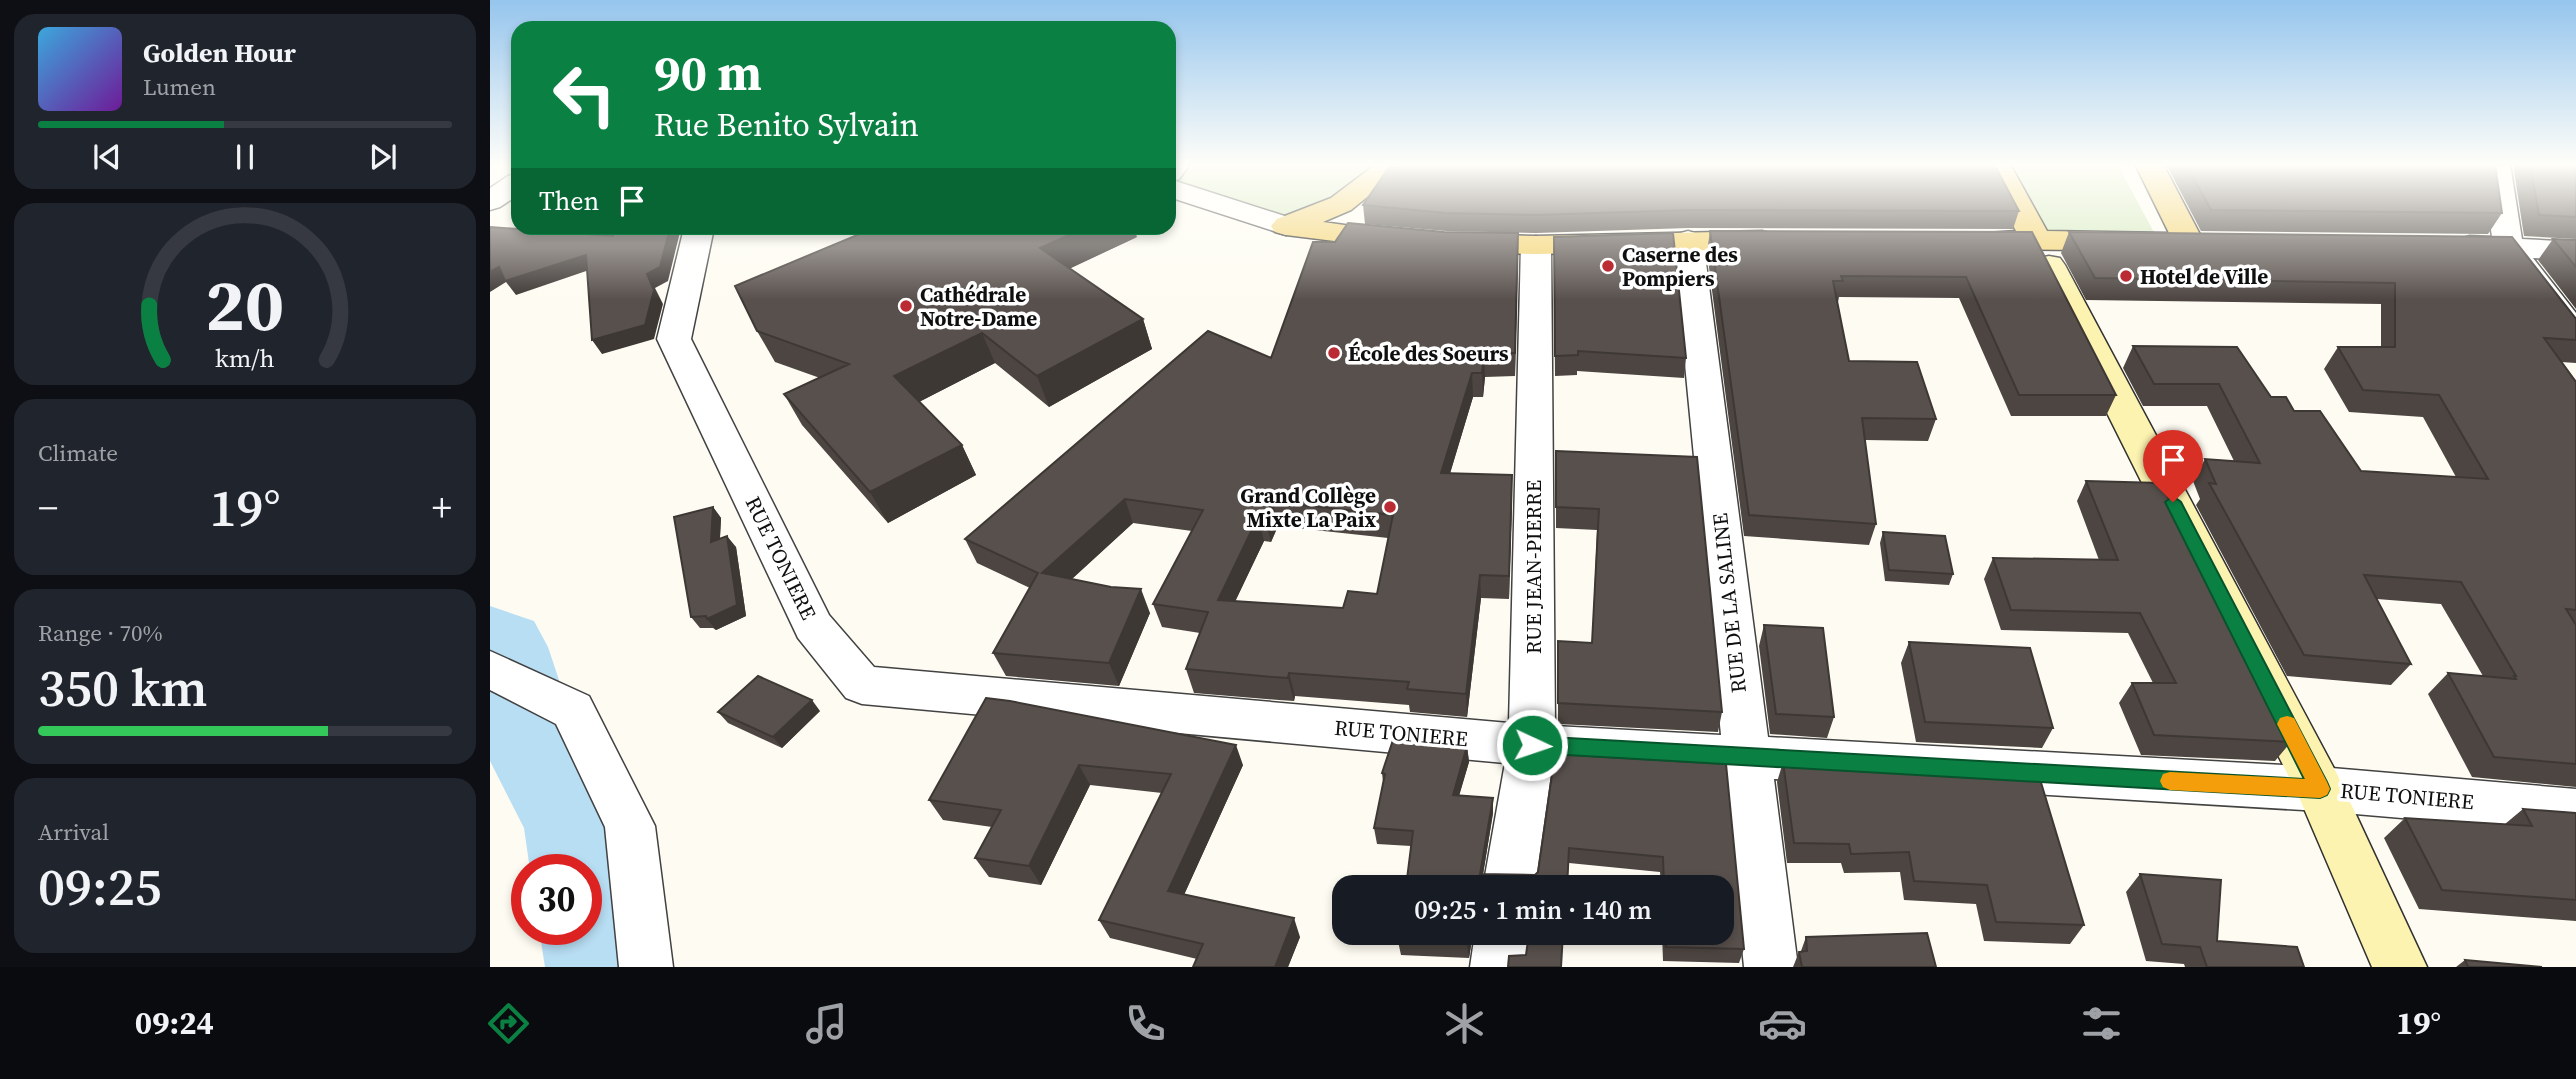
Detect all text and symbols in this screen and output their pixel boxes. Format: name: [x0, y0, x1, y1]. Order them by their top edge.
text: Golden Hour: [143, 35, 296, 71]
text: 90 m: [654, 39, 762, 106]
icon: left: [539, 49, 630, 140]
text: Lumen: [143, 71, 216, 103]
text: Rue Benito Sylvain: [654, 103, 919, 147]
icon: previous: [88, 138, 126, 176]
icon: pause: [226, 138, 264, 176]
icon: next: [364, 138, 402, 176]
icon: arrive: [613, 182, 651, 220]
text: Then: [539, 183, 599, 219]
place label: Caserne des Pompiers: [1622, 240, 1738, 293]
text: 20: [206, 256, 284, 355]
marker: Caserne des Pompiers: [1600, 258, 1616, 274]
place label: Hotel de Ville: [2140, 262, 2268, 291]
marker: Hotel de Ville: [2118, 268, 2134, 284]
place label: Cathédrale Notre-Dame: [920, 280, 1037, 333]
marker: Cathédrale Notre-Dame: [898, 298, 914, 314]
place label: École des Soeurs: [1348, 339, 1509, 368]
text: km/h: [215, 341, 275, 375]
marker: École des Soeurs: [1326, 345, 1342, 361]
pin: [2143, 430, 2203, 502]
text: Climate: [38, 437, 118, 469]
icon: arrive: [2154, 441, 2192, 479]
text: 19°: [209, 472, 281, 543]
street label: RUE JEAN-PIERRE: [1519, 480, 1548, 654]
place label: Grand Collège Mixte La Paix: [1240, 481, 1376, 534]
text: −: [38, 482, 58, 534]
text: +: [432, 482, 452, 534]
street label: RUE TONIERE: [739, 491, 823, 625]
marker: Grand Collège Mixte La Paix: [1382, 499, 1398, 515]
street label: RUE DE LA SALINE: [1705, 512, 1753, 694]
text: Range · 70%: [38, 617, 163, 649]
text: 350 km: [38, 652, 207, 723]
position arrow: [1495, 708, 1569, 782]
street label: RUE TONIERE: [1333, 713, 1469, 753]
street label: RUE TONIERE: [2339, 776, 2475, 816]
text: Arrival: [38, 816, 109, 848]
text: 09:25: [38, 851, 162, 922]
speed limit sign: 30: [511, 854, 602, 945]
text: 09:25 · 1 min · 140 m: [1414, 892, 1652, 928]
icon: directions: [484, 999, 533, 1048]
icon: music: [802, 999, 851, 1048]
icon: phone: [1121, 999, 1170, 1048]
icon: climate: [1440, 999, 1489, 1048]
icon: car: [1758, 999, 1807, 1048]
icon: filters: [2077, 999, 2126, 1048]
text: 09:24: [135, 1001, 214, 1045]
text: 19°: [2396, 1001, 2441, 1045]

